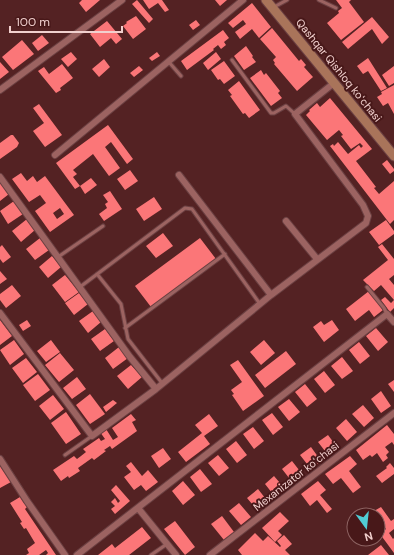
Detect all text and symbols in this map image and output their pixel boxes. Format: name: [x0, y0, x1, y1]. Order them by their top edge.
scale bar: [10, 8, 122, 34]
text: 100 m: [16, 14, 50, 30]
street label: Qashqar Qishloq koʻchasi: [293, 16, 385, 124]
street label: Mexanizator koʻchasi: [250, 438, 342, 514]
north arrow: [346, 507, 386, 547]
text: N: [363, 529, 374, 544]

